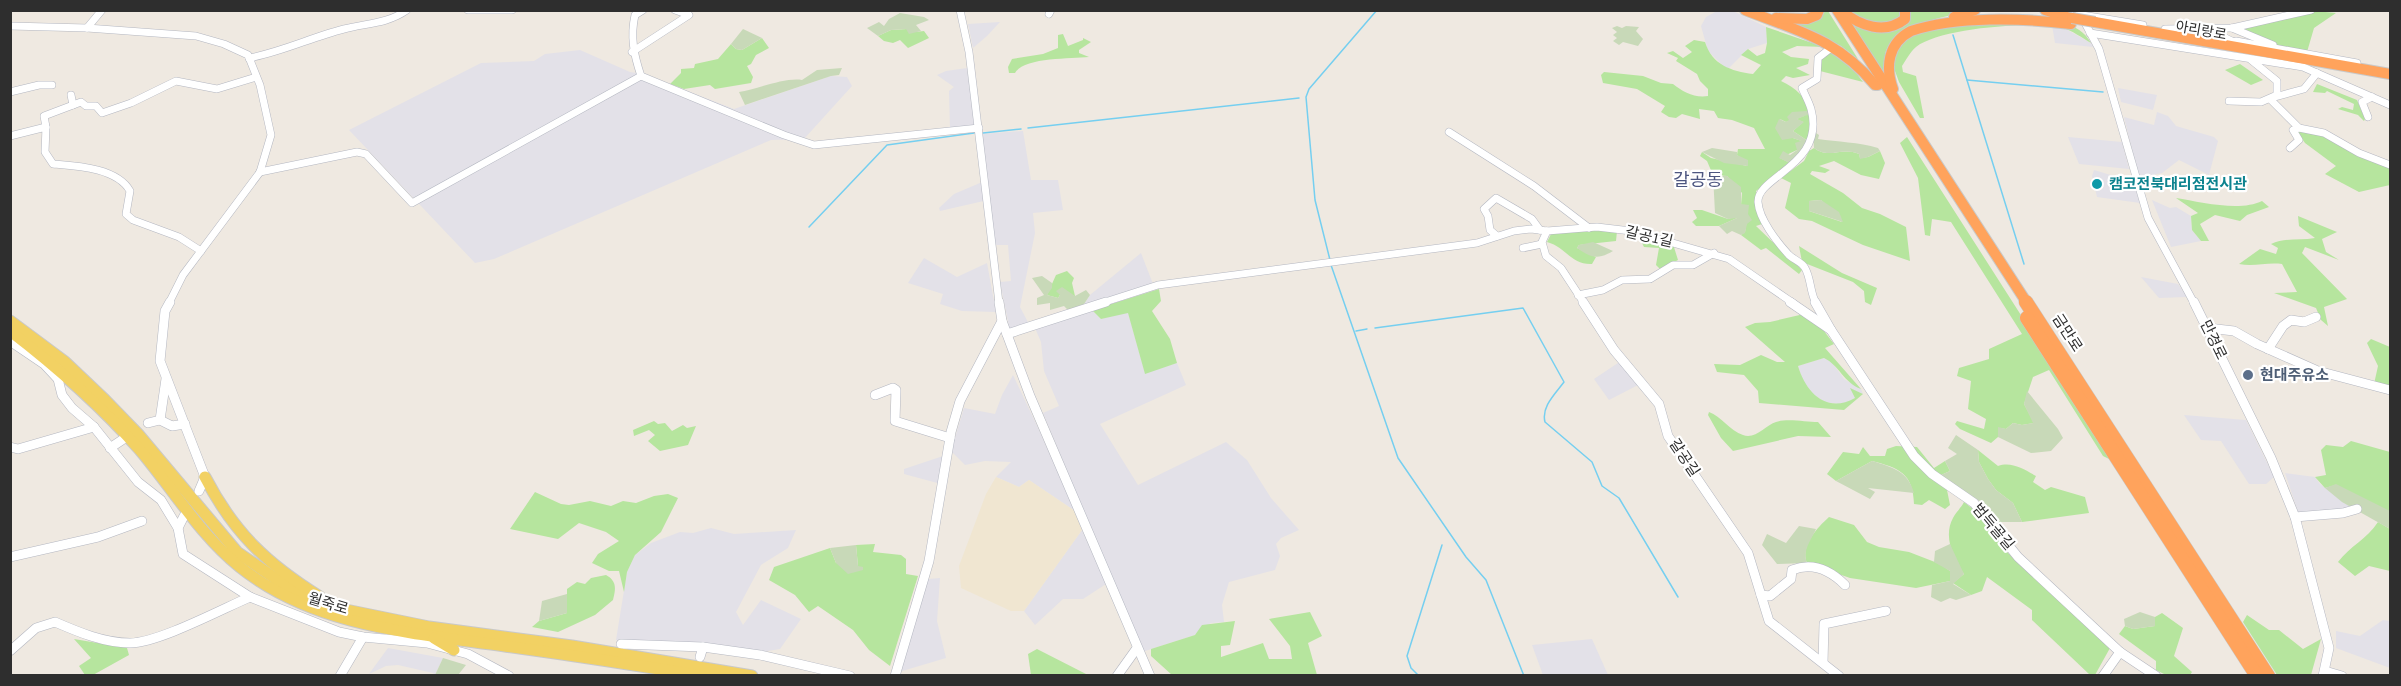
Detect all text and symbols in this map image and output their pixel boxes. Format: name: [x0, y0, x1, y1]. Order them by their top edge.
street label: 아리랑로: [2174, 17, 2228, 45]
district label: 갈공동: [1673, 168, 1723, 193]
place label: 캠코전북대리점전시관: [2109, 174, 2247, 195]
marker: 캠코전북대리점전시관: [2090, 177, 2104, 191]
street label: 갈공1길: [1623, 221, 1675, 253]
street label: 금만로: [2047, 310, 2087, 356]
street label: 만경로: [2194, 317, 2232, 363]
place label: 현대주유소: [2260, 365, 2329, 386]
marker: 현대주유소: [2241, 368, 2255, 382]
street label: 갈공길: [1664, 435, 1704, 481]
street label: 범득골길: [1967, 499, 2019, 555]
street label: 월죽로: [305, 588, 351, 620]

